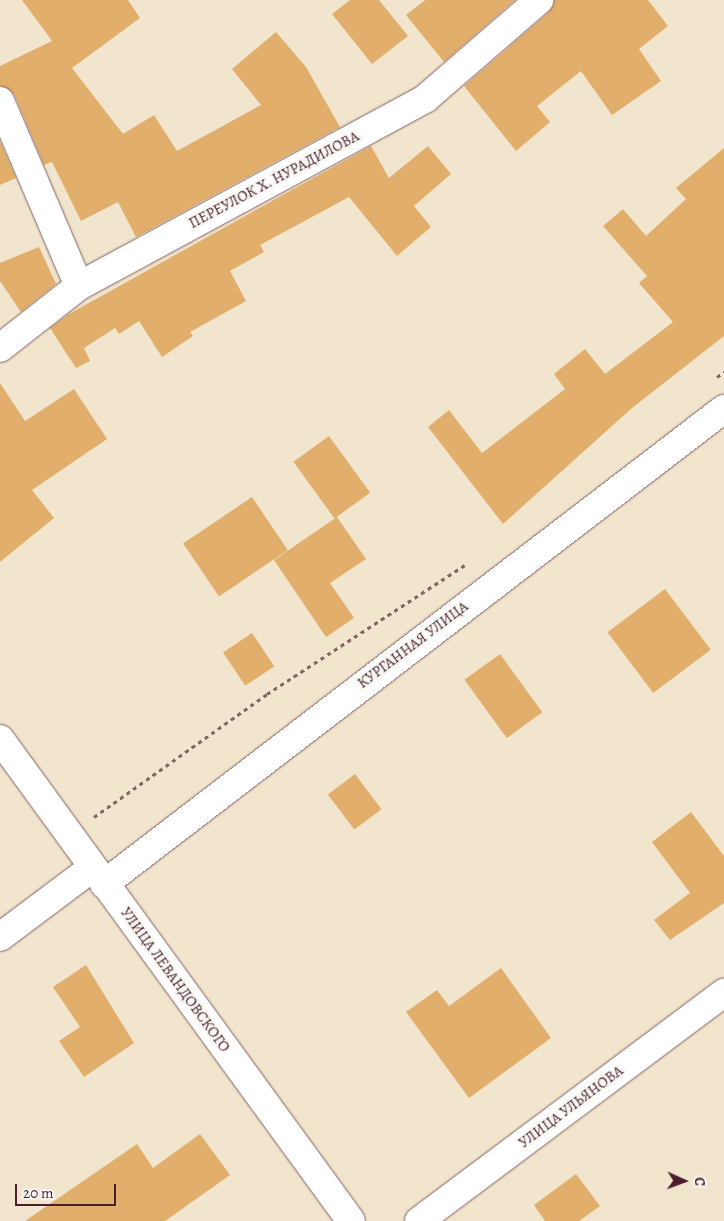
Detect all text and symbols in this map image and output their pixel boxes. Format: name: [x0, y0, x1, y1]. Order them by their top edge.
street label: ПЕРЕУЛОК Х. НУРАДИЛОВА: [186, 127, 362, 233]
street label: КУРГАННАЯ УЛИЦА: [354, 598, 472, 692]
street label: УЛИЦА ЛЕВАНДОВСКОГО: [116, 904, 234, 1056]
street label: УЛИЦА УЛЬЯНОВА: [515, 1062, 627, 1152]
north arrow: [659, 1156, 709, 1206]
scale bar: [18, 1174, 119, 1206]
text: С: [690, 1177, 709, 1186]
text: 20 m: [23, 1183, 54, 1203]

